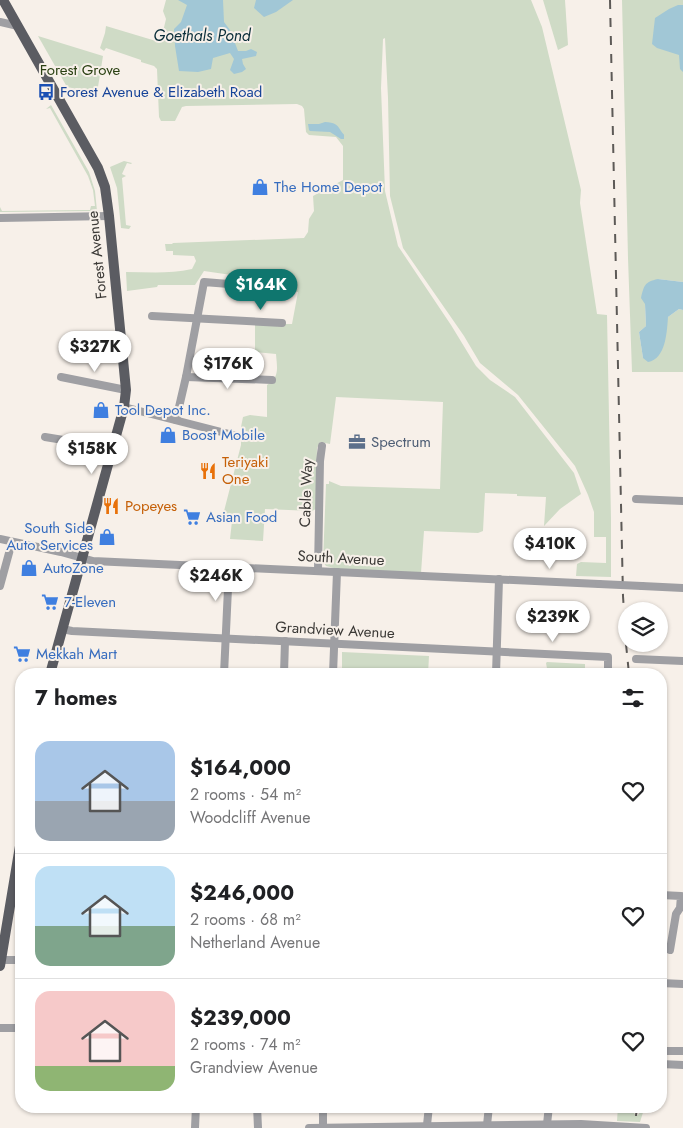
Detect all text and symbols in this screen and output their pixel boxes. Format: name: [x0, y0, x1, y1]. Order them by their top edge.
water label: Goethals Pond: [153, 24, 252, 47]
park label: Forest Grove: [40, 59, 121, 81]
place label: Forest Avenue & Elizabeth Road: [60, 81, 262, 103]
bus stop icon: Forest Avenue & Elizabeth Road: [36, 82, 56, 102]
place label: The Home Depot: [274, 176, 383, 198]
shop icon: The Home Depot: [250, 177, 270, 197]
street label: Forest Avenue: [81, 209, 113, 300]
pin: $164K: [226, 268, 296, 311]
text: $164K: [235, 273, 287, 296]
pin: $327K: [60, 330, 130, 373]
text: $327K: [69, 335, 121, 358]
pin: $176K: [193, 348, 263, 390]
text: $176K: [203, 352, 253, 375]
place label: Tool Depot Inc.: [115, 399, 211, 421]
shop icon: Tool Depot Inc.: [91, 400, 111, 420]
place label: Boost Mobile: [182, 424, 265, 446]
shop icon: Boost Mobile: [158, 425, 178, 445]
place label: Spectrum: [371, 431, 431, 453]
pin: $158K: [57, 432, 127, 475]
office icon: Spectrum: [347, 432, 367, 452]
text: $158K: [67, 437, 117, 460]
place label: Teriyaki One: [222, 451, 269, 490]
street label: Cable Way: [294, 458, 318, 528]
restaurant icon: Teriyaki One: [198, 461, 218, 481]
place label: Popeyes: [125, 495, 177, 517]
restaurant icon: Popeyes: [101, 496, 121, 516]
place label: Asian Food: [206, 506, 277, 528]
supermarket icon: Asian Food: [182, 507, 202, 527]
place label: South Side Auto Services: [6, 517, 93, 556]
shop icon: South Side Auto Services: [97, 527, 117, 547]
pin: $410K: [515, 528, 585, 570]
text: $410K: [524, 532, 576, 555]
street label: South Avenue: [297, 545, 385, 571]
place label: AutoZone: [43, 557, 104, 579]
shop icon: AutoZone: [19, 558, 39, 578]
pin: $246K: [181, 560, 251, 602]
text: $246K: [189, 564, 243, 587]
place label: 7-Eleven: [64, 591, 116, 613]
supermarket icon: 7-Eleven: [40, 592, 60, 612]
pin: $239K: [518, 600, 588, 643]
map controls: [618, 602, 668, 652]
button: layers: [618, 602, 668, 652]
text: $239K: [527, 605, 579, 628]
street label: Grandview Avenue: [275, 616, 396, 644]
place label: Mekkah Mart: [36, 643, 117, 665]
supermarket icon: Mekkah Mart: [12, 644, 32, 664]
text: 7 homes: [35, 683, 117, 713]
icon: filters: [619, 684, 647, 712]
text: $164,000: [190, 753, 291, 783]
icon: home: [75, 761, 135, 821]
icon: heart: [619, 777, 647, 805]
text: 2 rooms · 54 m²: [190, 783, 301, 806]
text: Woodcliff Avenue: [190, 806, 310, 829]
text: $246,000: [190, 878, 294, 908]
icon: home: [75, 886, 135, 946]
icon: heart: [619, 902, 647, 930]
text: 2 rooms · 68 m²: [190, 908, 301, 931]
text: Netherland Avenue: [190, 931, 320, 954]
text: $239,000: [190, 1003, 291, 1033]
icon: home: [75, 1011, 135, 1071]
icon: heart: [619, 1027, 647, 1055]
text: 2 rooms · 74 m²: [190, 1033, 301, 1056]
text: Grandview Avenue: [190, 1056, 318, 1079]

